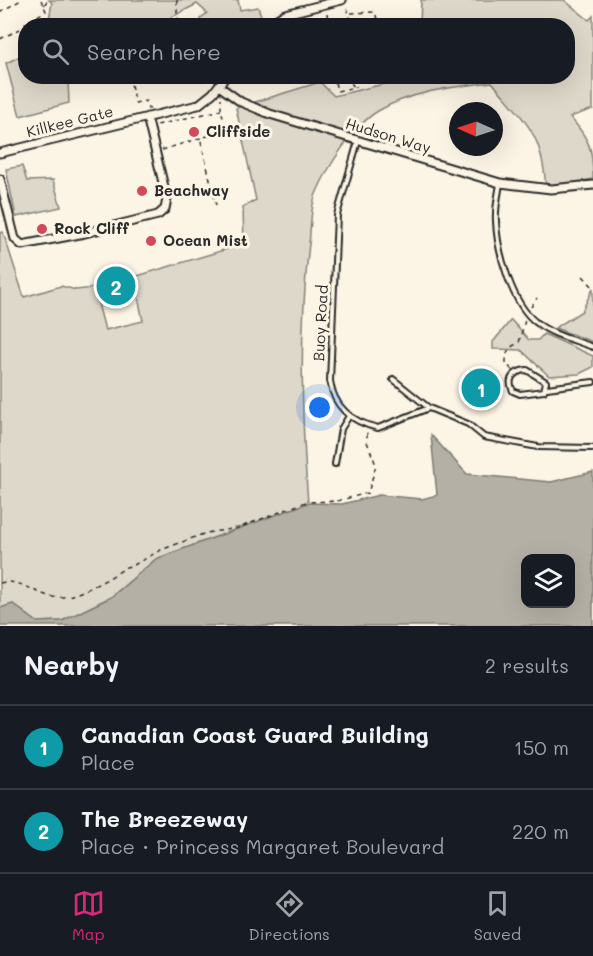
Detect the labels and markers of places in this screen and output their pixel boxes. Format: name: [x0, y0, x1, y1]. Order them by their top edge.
place label: Cliffside: [206, 121, 270, 141]
marker: Cliffside: [187, 125, 201, 139]
place label: Beachway: [154, 180, 229, 200]
marker: Beachway: [135, 184, 149, 198]
place label: Rock Cliff: [54, 218, 130, 238]
marker: Rock Cliff: [35, 222, 49, 236]
place label: Ocean Mist: [163, 230, 248, 250]
marker: Ocean Mist: [144, 234, 158, 248]
pin: 2: [96, 264, 136, 308]
pin: 1: [462, 366, 500, 410]

